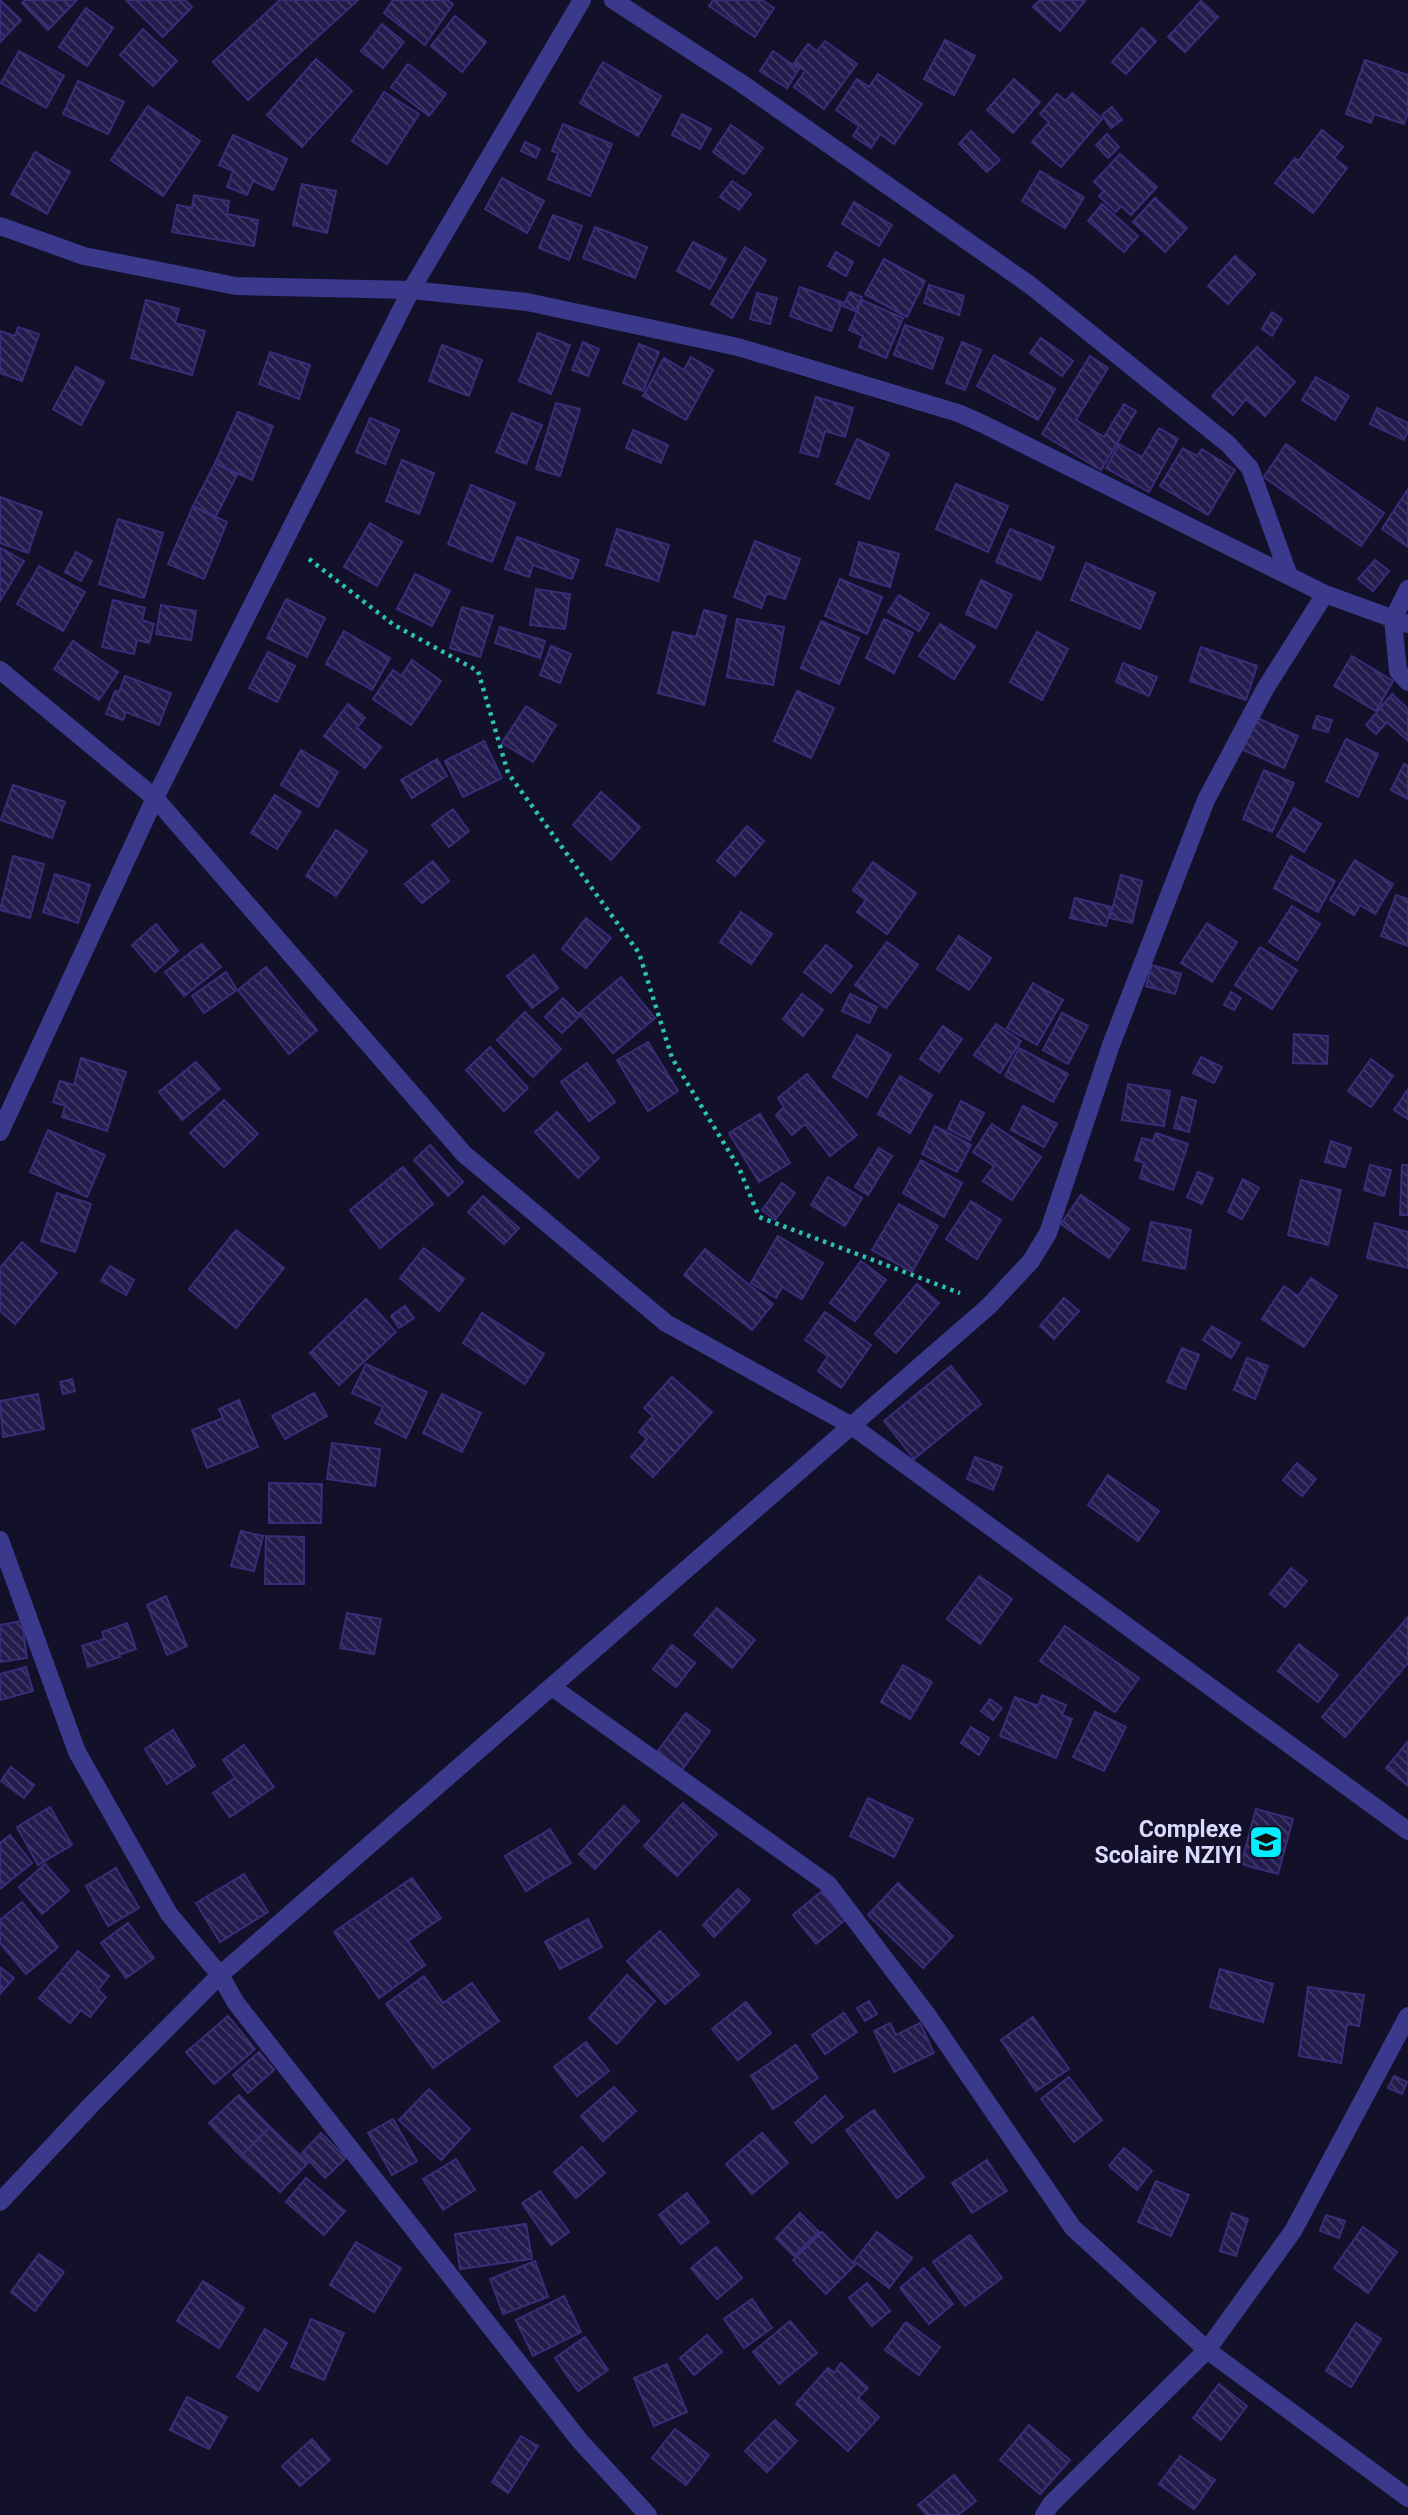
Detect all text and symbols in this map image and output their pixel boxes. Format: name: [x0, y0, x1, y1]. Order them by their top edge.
place label: Complexe Scolaire NZIYI: [1094, 1816, 1242, 1869]
school or university icon: Complexe Scolaire NZIYI: [1247, 1823, 1285, 1861]

